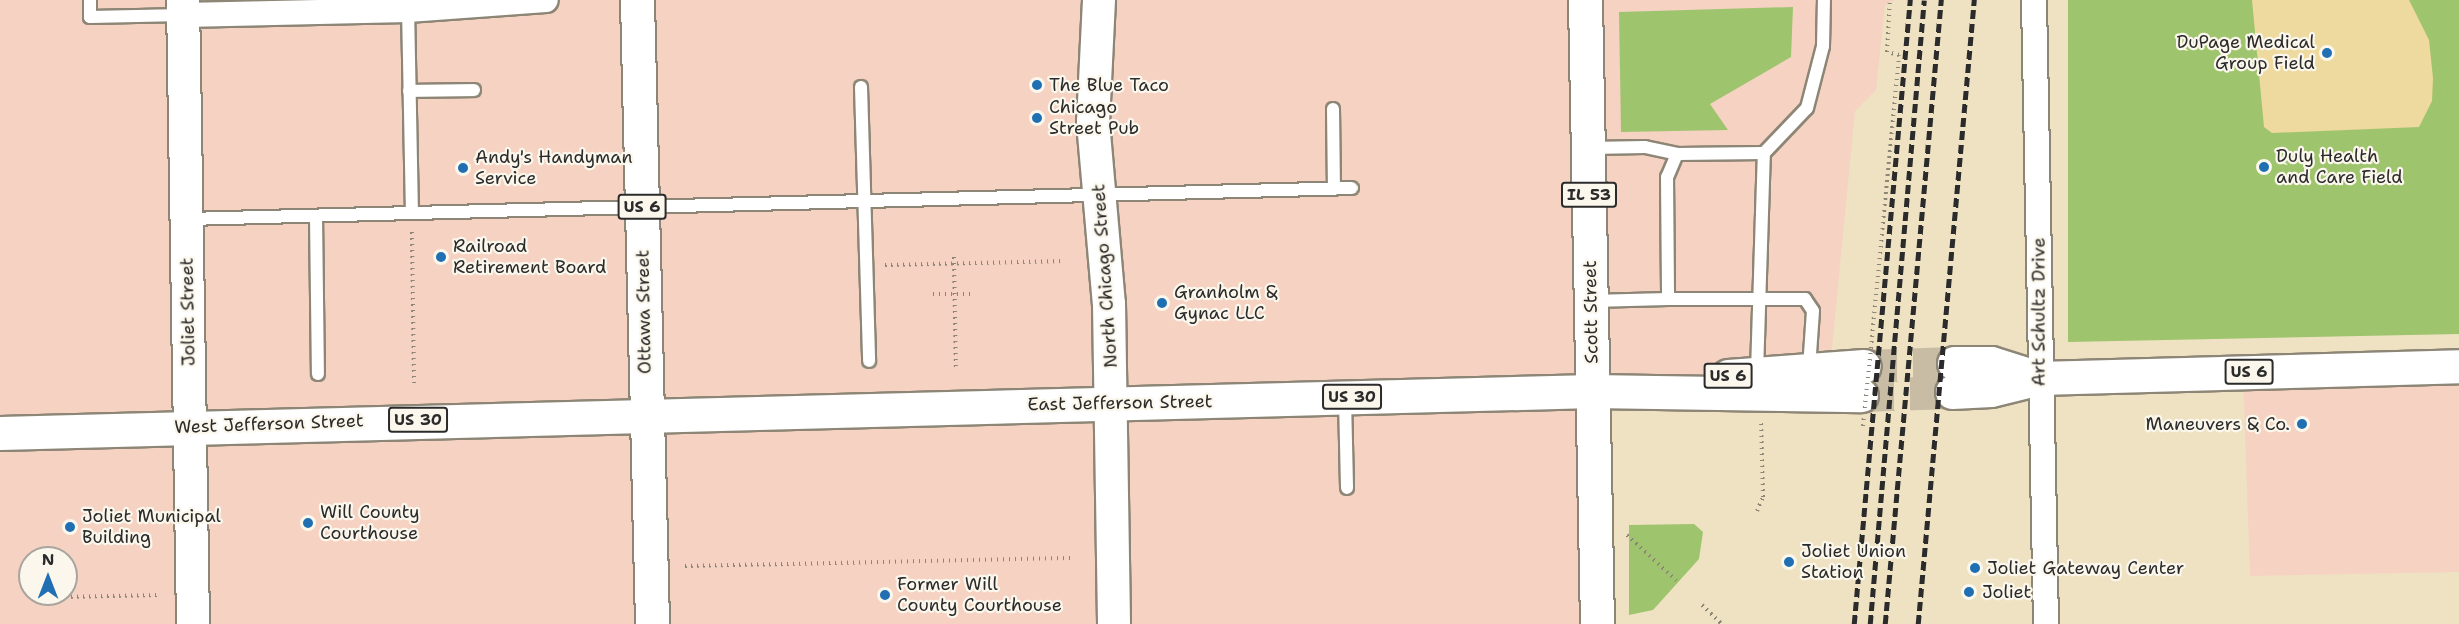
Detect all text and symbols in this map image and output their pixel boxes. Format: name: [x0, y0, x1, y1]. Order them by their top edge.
place label: DuPage Medical Group Field: [2176, 32, 2315, 74]
marker: DuPage Medical Group Field: [2320, 46, 2334, 60]
place label: The Blue Taco: [1049, 74, 1169, 96]
marker: The Blue Taco: [1030, 78, 1044, 92]
place label: Chicago Street Pub: [1049, 97, 1139, 140]
marker: Chicago Street Pub: [1030, 111, 1044, 125]
place label: Duly Health and Care Field: [2276, 146, 2403, 188]
place label: Andy's Handyman Service: [475, 147, 633, 190]
marker: Duly Health and Care Field: [2257, 160, 2271, 174]
marker: Andy's Handyman Service: [456, 161, 470, 175]
road number: IL 53: [1560, 182, 1618, 208]
street label: North Chicago Street: [1088, 183, 1122, 369]
road number: US 6: [616, 194, 668, 220]
place label: Railroad Retirement Board: [453, 236, 606, 278]
street label: Art Schultz Drive: [2028, 238, 2050, 386]
marker: Railroad Retirement Board: [434, 250, 448, 264]
street label: Ottawa Street: [632, 250, 656, 374]
street label: Joliet Street: [176, 258, 200, 366]
street label: Scott Street: [1579, 260, 1603, 364]
place label: Granholm & Gynac LLC: [1174, 282, 1277, 324]
marker: Granholm & Gynac LLC: [1155, 296, 1169, 310]
road number: US 6: [2224, 359, 2274, 385]
road number: US 6: [1702, 363, 1754, 389]
road number: US 30: [1322, 384, 1382, 410]
street label: East Jefferson Street: [1027, 391, 1213, 415]
road number: US 30: [388, 407, 448, 433]
street label: West Jefferson Street: [174, 410, 364, 438]
place label: Maneuvers & Co.: [2145, 413, 2290, 435]
marker: Maneuvers & Co.: [2295, 417, 2309, 431]
place label: Will County Courthouse: [320, 502, 420, 544]
place label: Joliet Municipal Building: [82, 506, 221, 548]
marker: Will County Courthouse: [301, 516, 315, 530]
marker: Joliet Municipal Building: [63, 520, 77, 534]
place label: Joliet Union Station: [1801, 541, 1906, 584]
north arrow: [18, 546, 78, 606]
text: N: [42, 549, 54, 570]
marker: Joliet Union Station: [1782, 555, 1796, 569]
place label: Joliet Gateway Center: [1987, 557, 2184, 579]
marker: Joliet Gateway Center: [1968, 561, 1982, 575]
place label: Former Will County Courthouse: [897, 574, 1062, 616]
place label: Joliet: [1982, 581, 2031, 603]
marker: Joliet: [1960, 583, 1978, 601]
marker: Former Will County Courthouse: [878, 588, 892, 602]

